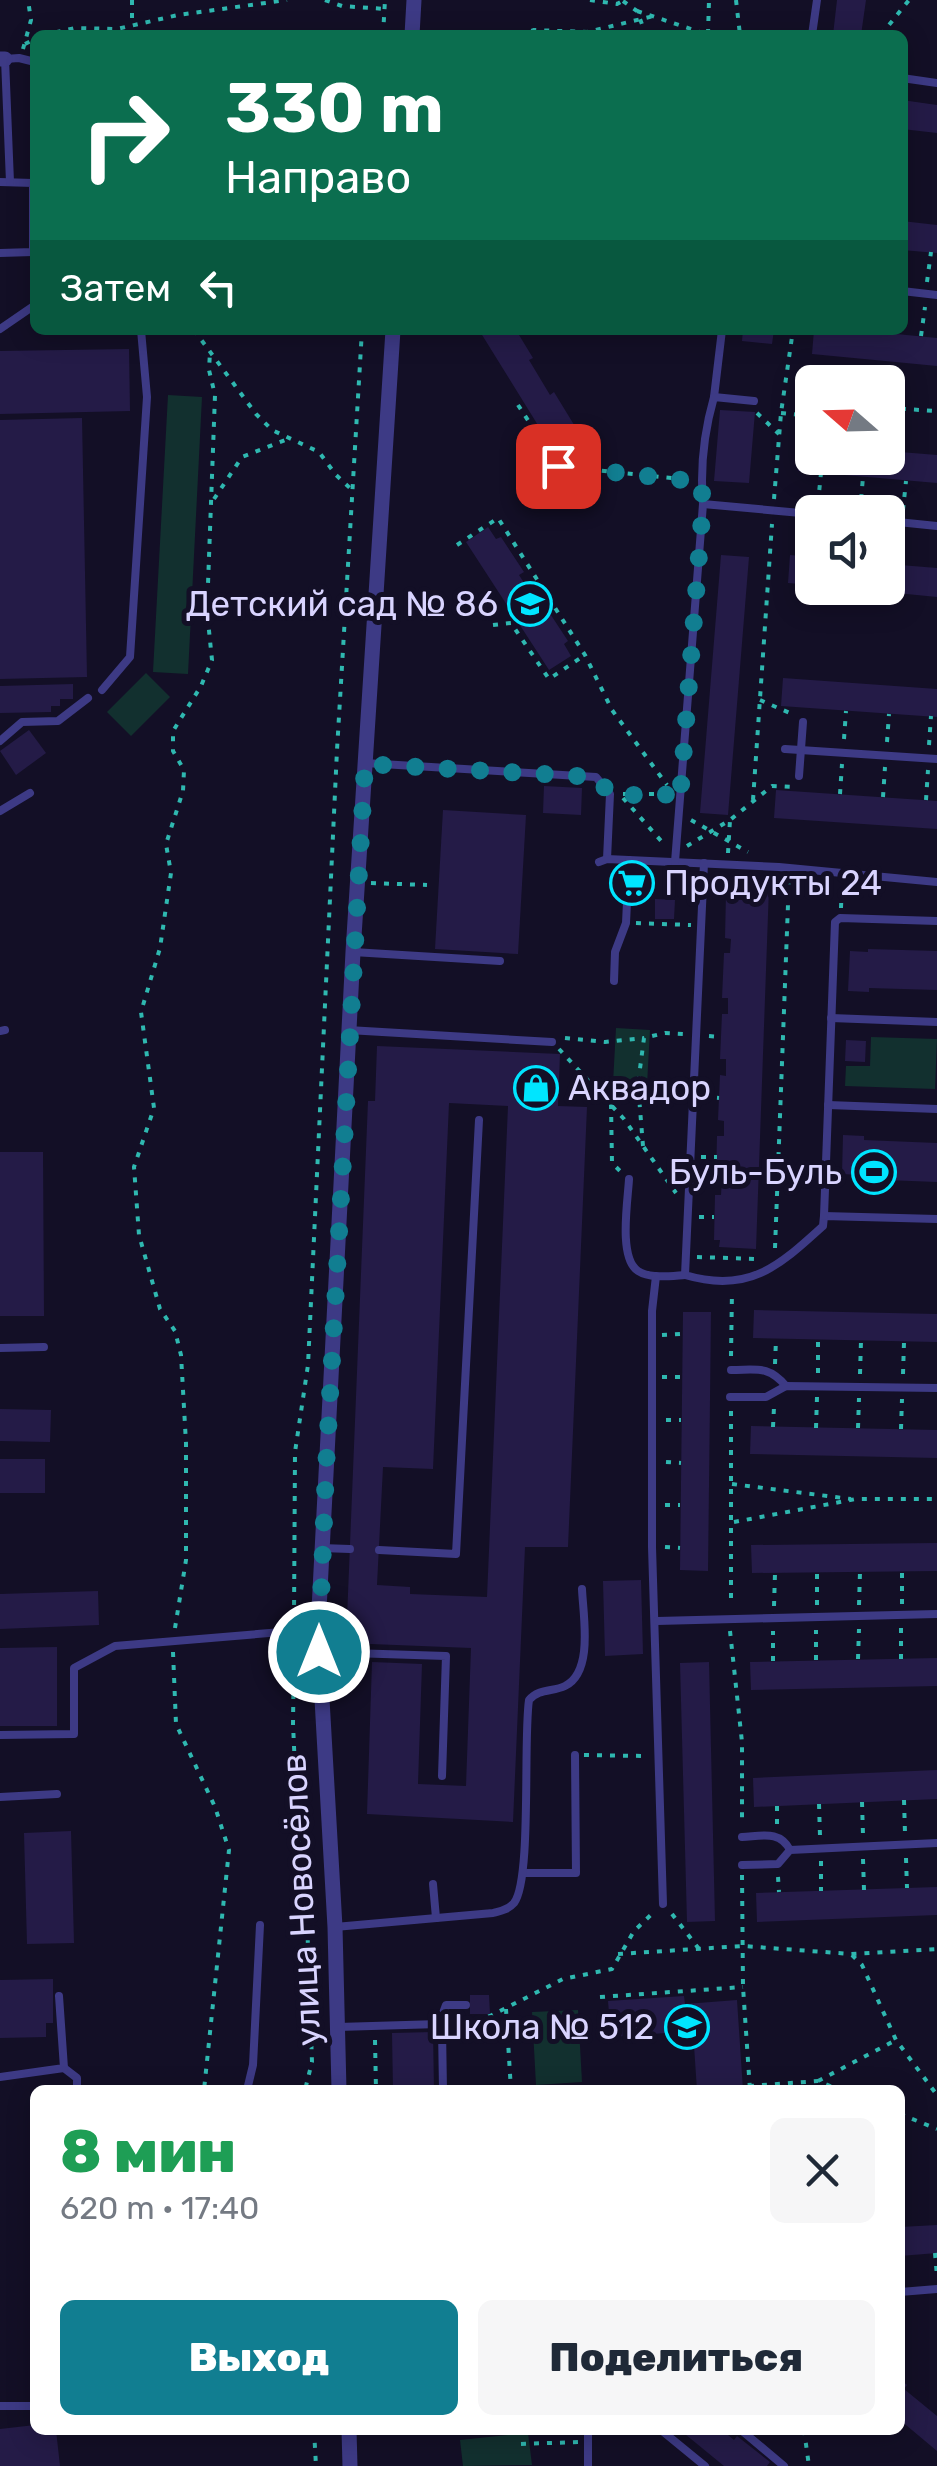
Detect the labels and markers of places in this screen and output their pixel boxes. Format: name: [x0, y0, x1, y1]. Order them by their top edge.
pin: [516, 424, 601, 509]
school or university icon: Детский сад № 86: [507, 581, 553, 627]
place label: Детский сад № 86: [186, 583, 498, 625]
supermarket icon: Продукты 24: [609, 860, 655, 906]
place label: Продукты 24: [664, 862, 882, 904]
shop icon: Аквадор: [513, 1065, 559, 1111]
place label: Аквадор: [568, 1067, 711, 1109]
sports icon: Буль-Буль: [851, 1149, 897, 1195]
place label: Буль-Буль: [669, 1151, 842, 1193]
school or university icon: Школа № 512: [664, 2004, 710, 2050]
place label: Школа № 512: [430, 2006, 654, 2048]

